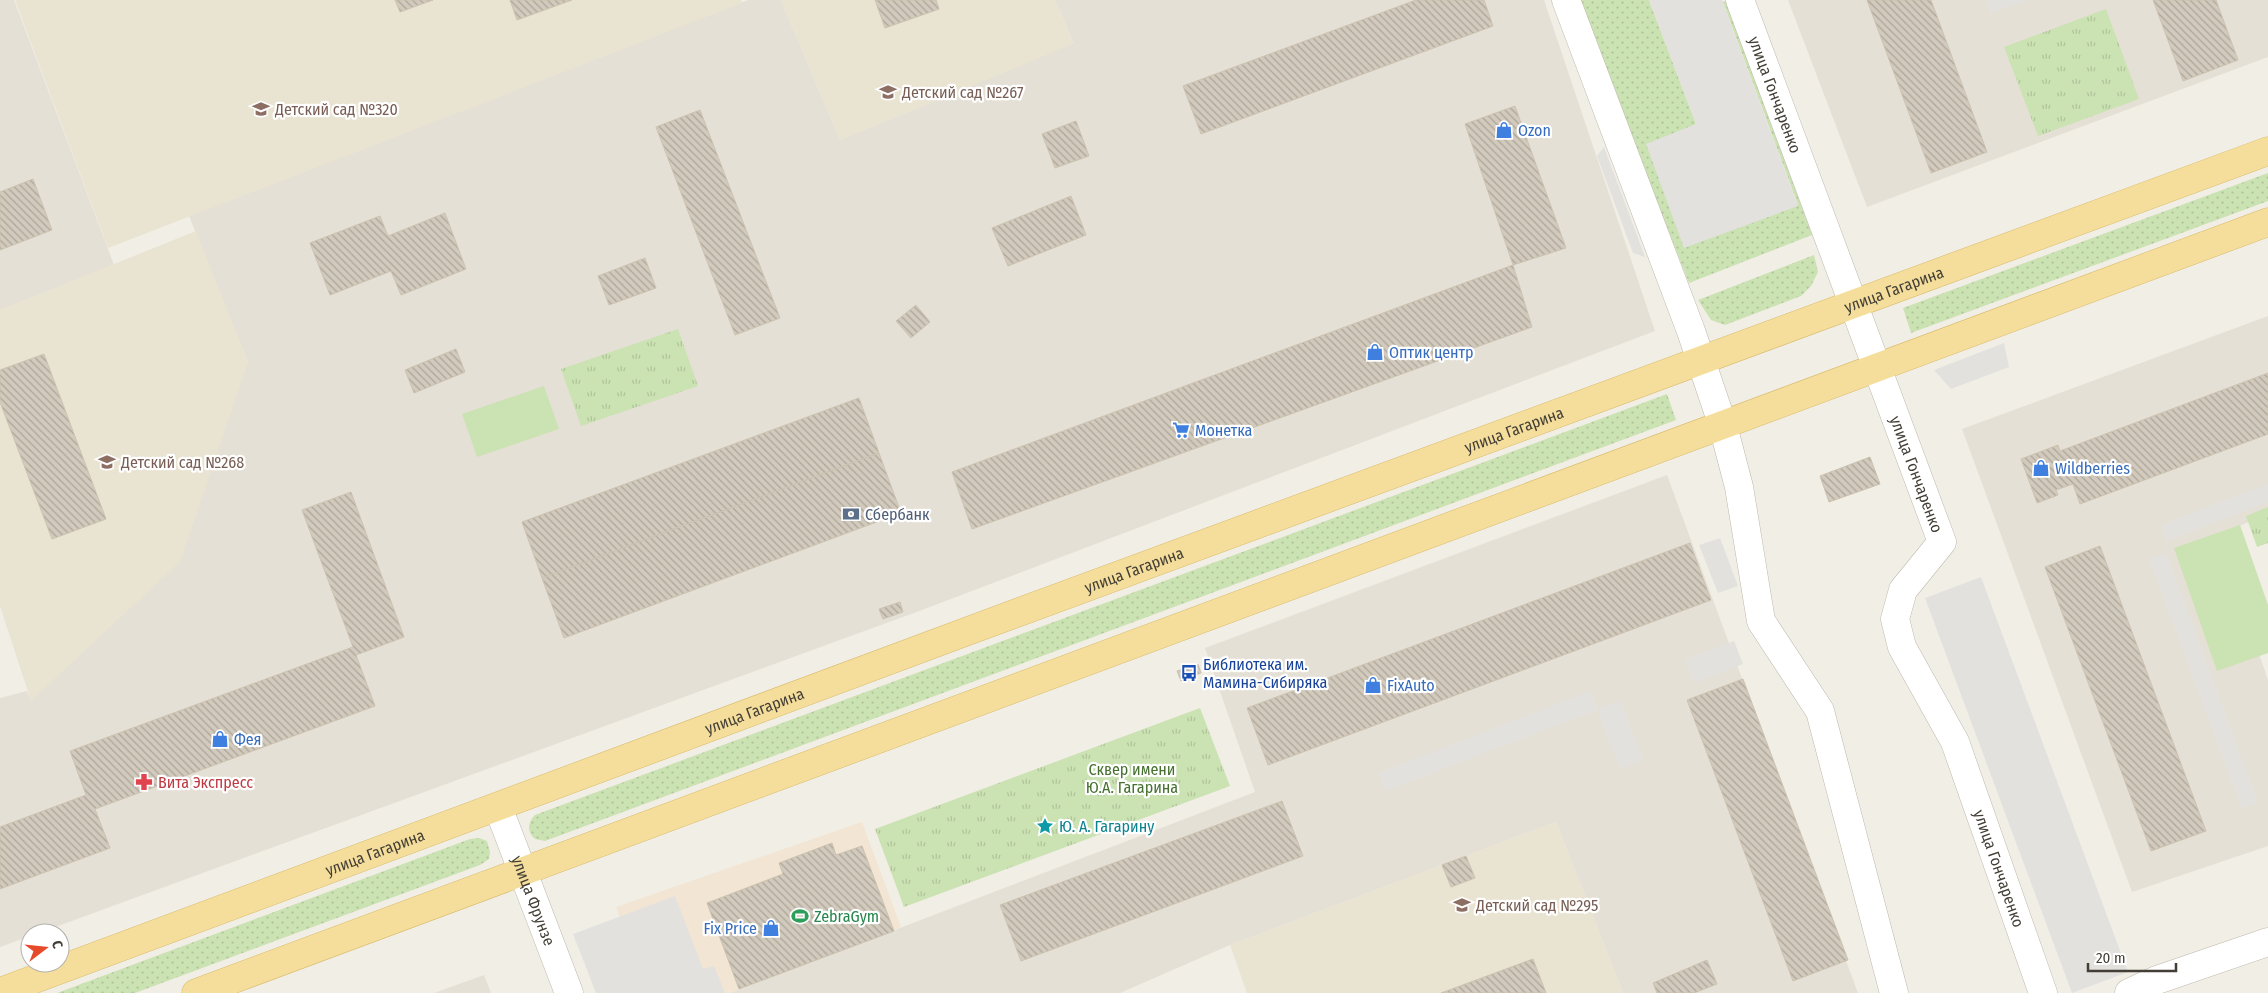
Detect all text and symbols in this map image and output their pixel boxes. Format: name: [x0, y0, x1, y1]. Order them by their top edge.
street label: улица Гончаренко: [1744, 34, 1805, 156]
school or university icon: Детский сад №267: [878, 82, 898, 102]
place label: Детский сад №267: [901, 83, 1024, 102]
school or university icon: Детский сад №320: [251, 99, 271, 119]
place label: Детский сад №320: [274, 100, 398, 119]
shop icon: Ozon: [1494, 120, 1514, 140]
place label: Ozon: [1518, 121, 1551, 140]
street label: улица Гагарина: [1842, 263, 1946, 317]
shop icon: Оптик центр: [1365, 342, 1385, 362]
place label: Оптик центр: [1389, 343, 1474, 362]
street label: улица Гагарина: [1462, 403, 1566, 457]
street label: улица Гончаренко: [1886, 413, 1947, 535]
supermarket icon: Монетка: [1171, 420, 1191, 440]
place label: Монетка: [1195, 421, 1253, 440]
school or university icon: Детский сад №268: [97, 452, 117, 472]
place label: Детский сад №268: [120, 453, 244, 472]
shop icon: Wildberries: [2031, 458, 2051, 478]
place label: Wildberries: [2055, 459, 2130, 478]
bank icon: Сбербанк: [841, 504, 861, 524]
place label: Сбербанк: [865, 505, 930, 524]
street label: улица Гагарина: [1082, 543, 1187, 597]
place label: Библиотека им. Мамина-Сибиряка: [1203, 655, 1328, 692]
bus stop icon: Библиотека им. Мамина-Сибиряка: [1179, 663, 1199, 683]
shop icon: FixAuto: [1363, 675, 1383, 695]
place label: FixAuto: [1387, 676, 1435, 695]
street label: улица Гагарина: [702, 684, 807, 738]
shop icon: Фея: [210, 729, 230, 749]
place label: Фея: [234, 730, 261, 749]
park label: Сквер имени Ю.А. Гагарина: [1086, 760, 1178, 797]
pharmacy icon: Вита Экспресс: [134, 772, 154, 792]
place label: Вита Экспресс: [158, 773, 253, 792]
street label: улица Гончаренко: [1970, 807, 2028, 930]
place icon: Ю. А. Гагарину: [1035, 816, 1055, 836]
place label: Ю. А. Гагарину: [1059, 817, 1155, 836]
street label: улица Гагарина: [323, 825, 427, 880]
street label: улица Фрунзе: [507, 853, 559, 948]
school or university icon: Детский сад №295: [1452, 895, 1472, 915]
place label: Детский сад №295: [1475, 896, 1598, 915]
sports icon: ZebraGym: [790, 906, 810, 926]
place label: ZebraGym: [814, 907, 879, 926]
shop icon: Fix Price: [761, 918, 781, 938]
place label: Fix Price: [704, 919, 757, 938]
north arrow: [20, 923, 70, 973]
text: С: [48, 939, 66, 951]
scale bar: [2088, 940, 2176, 972]
text: 20 m: [2096, 949, 2126, 967]

